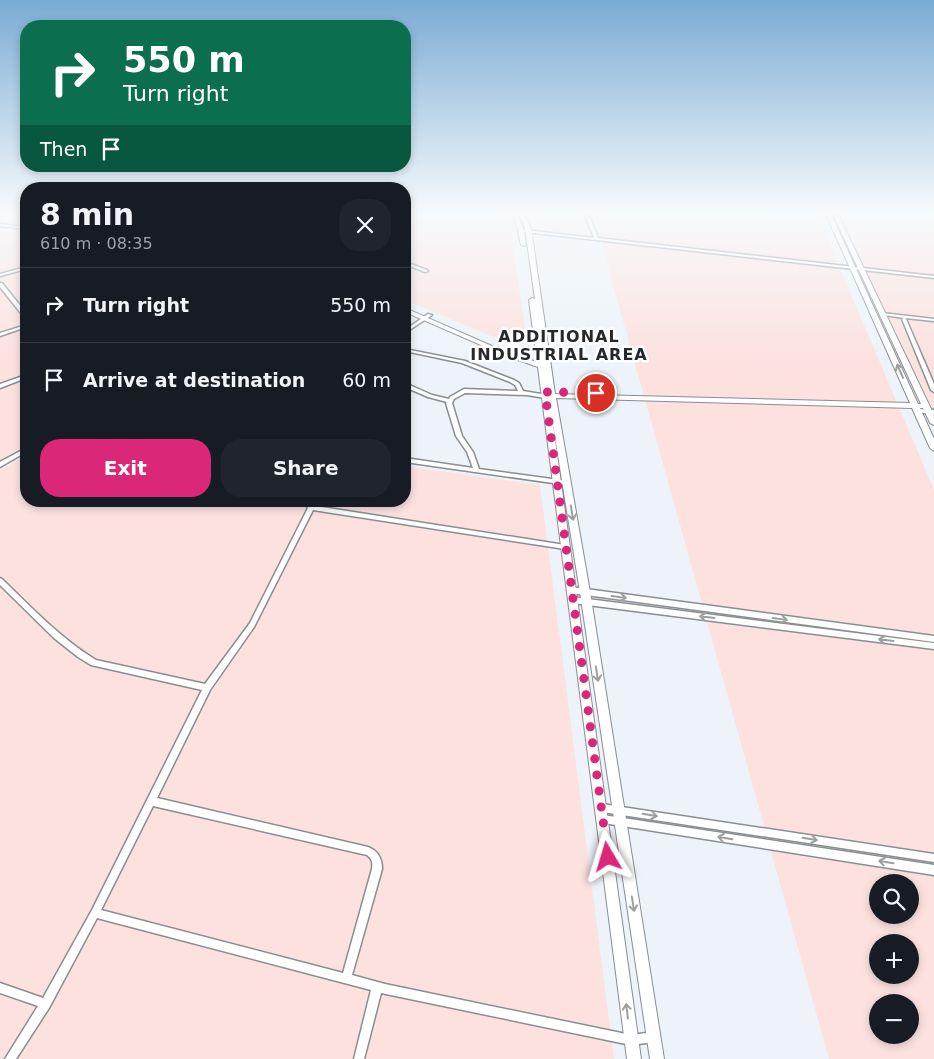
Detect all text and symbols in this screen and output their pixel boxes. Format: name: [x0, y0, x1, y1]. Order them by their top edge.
icon: right: [40, 40, 105, 105]
text: 550 m: [123, 40, 245, 80]
text: Turn right: [123, 81, 228, 106]
icon: arrive: [97, 135, 125, 163]
text: Then: [40, 138, 87, 160]
text: 8 min: [40, 197, 134, 232]
button: close: [339, 199, 391, 251]
text: 610 m · 08:35: [40, 234, 153, 253]
icon: right: [40, 291, 68, 319]
text: Turn right: [83, 294, 189, 316]
text: 550 m: [330, 294, 391, 316]
district label: ADDITIONAL INDUSTRIAL AREA: [470, 327, 648, 364]
one-way arrow: [895, 364, 905, 379]
icon: arrive: [40, 366, 68, 394]
text: Arrive at destination: [83, 369, 305, 391]
text: 60 m: [342, 369, 391, 391]
pin: [575, 372, 617, 414]
icon: arrive: [582, 379, 610, 407]
button: Exit: [40, 439, 211, 497]
button: Share: [221, 439, 391, 497]
one-way arrow: [567, 505, 577, 521]
one-way arrow: [611, 592, 627, 602]
one-way arrow: [699, 612, 715, 622]
one-way arrow: [772, 614, 788, 624]
one-way arrow: [878, 635, 894, 645]
one-way arrow: [593, 666, 603, 682]
one-way arrow: [641, 811, 657, 821]
position arrow: [581, 830, 633, 882]
one-way arrow: [717, 833, 733, 843]
one-way arrow: [802, 835, 818, 845]
one-way arrow: [878, 857, 894, 867]
map controls: [869, 874, 919, 1044]
button: search: [869, 874, 919, 924]
one-way arrow: [628, 895, 638, 911]
button: +: [869, 934, 919, 984]
button: −: [869, 994, 919, 1044]
one-way arrow: [622, 1003, 632, 1019]

